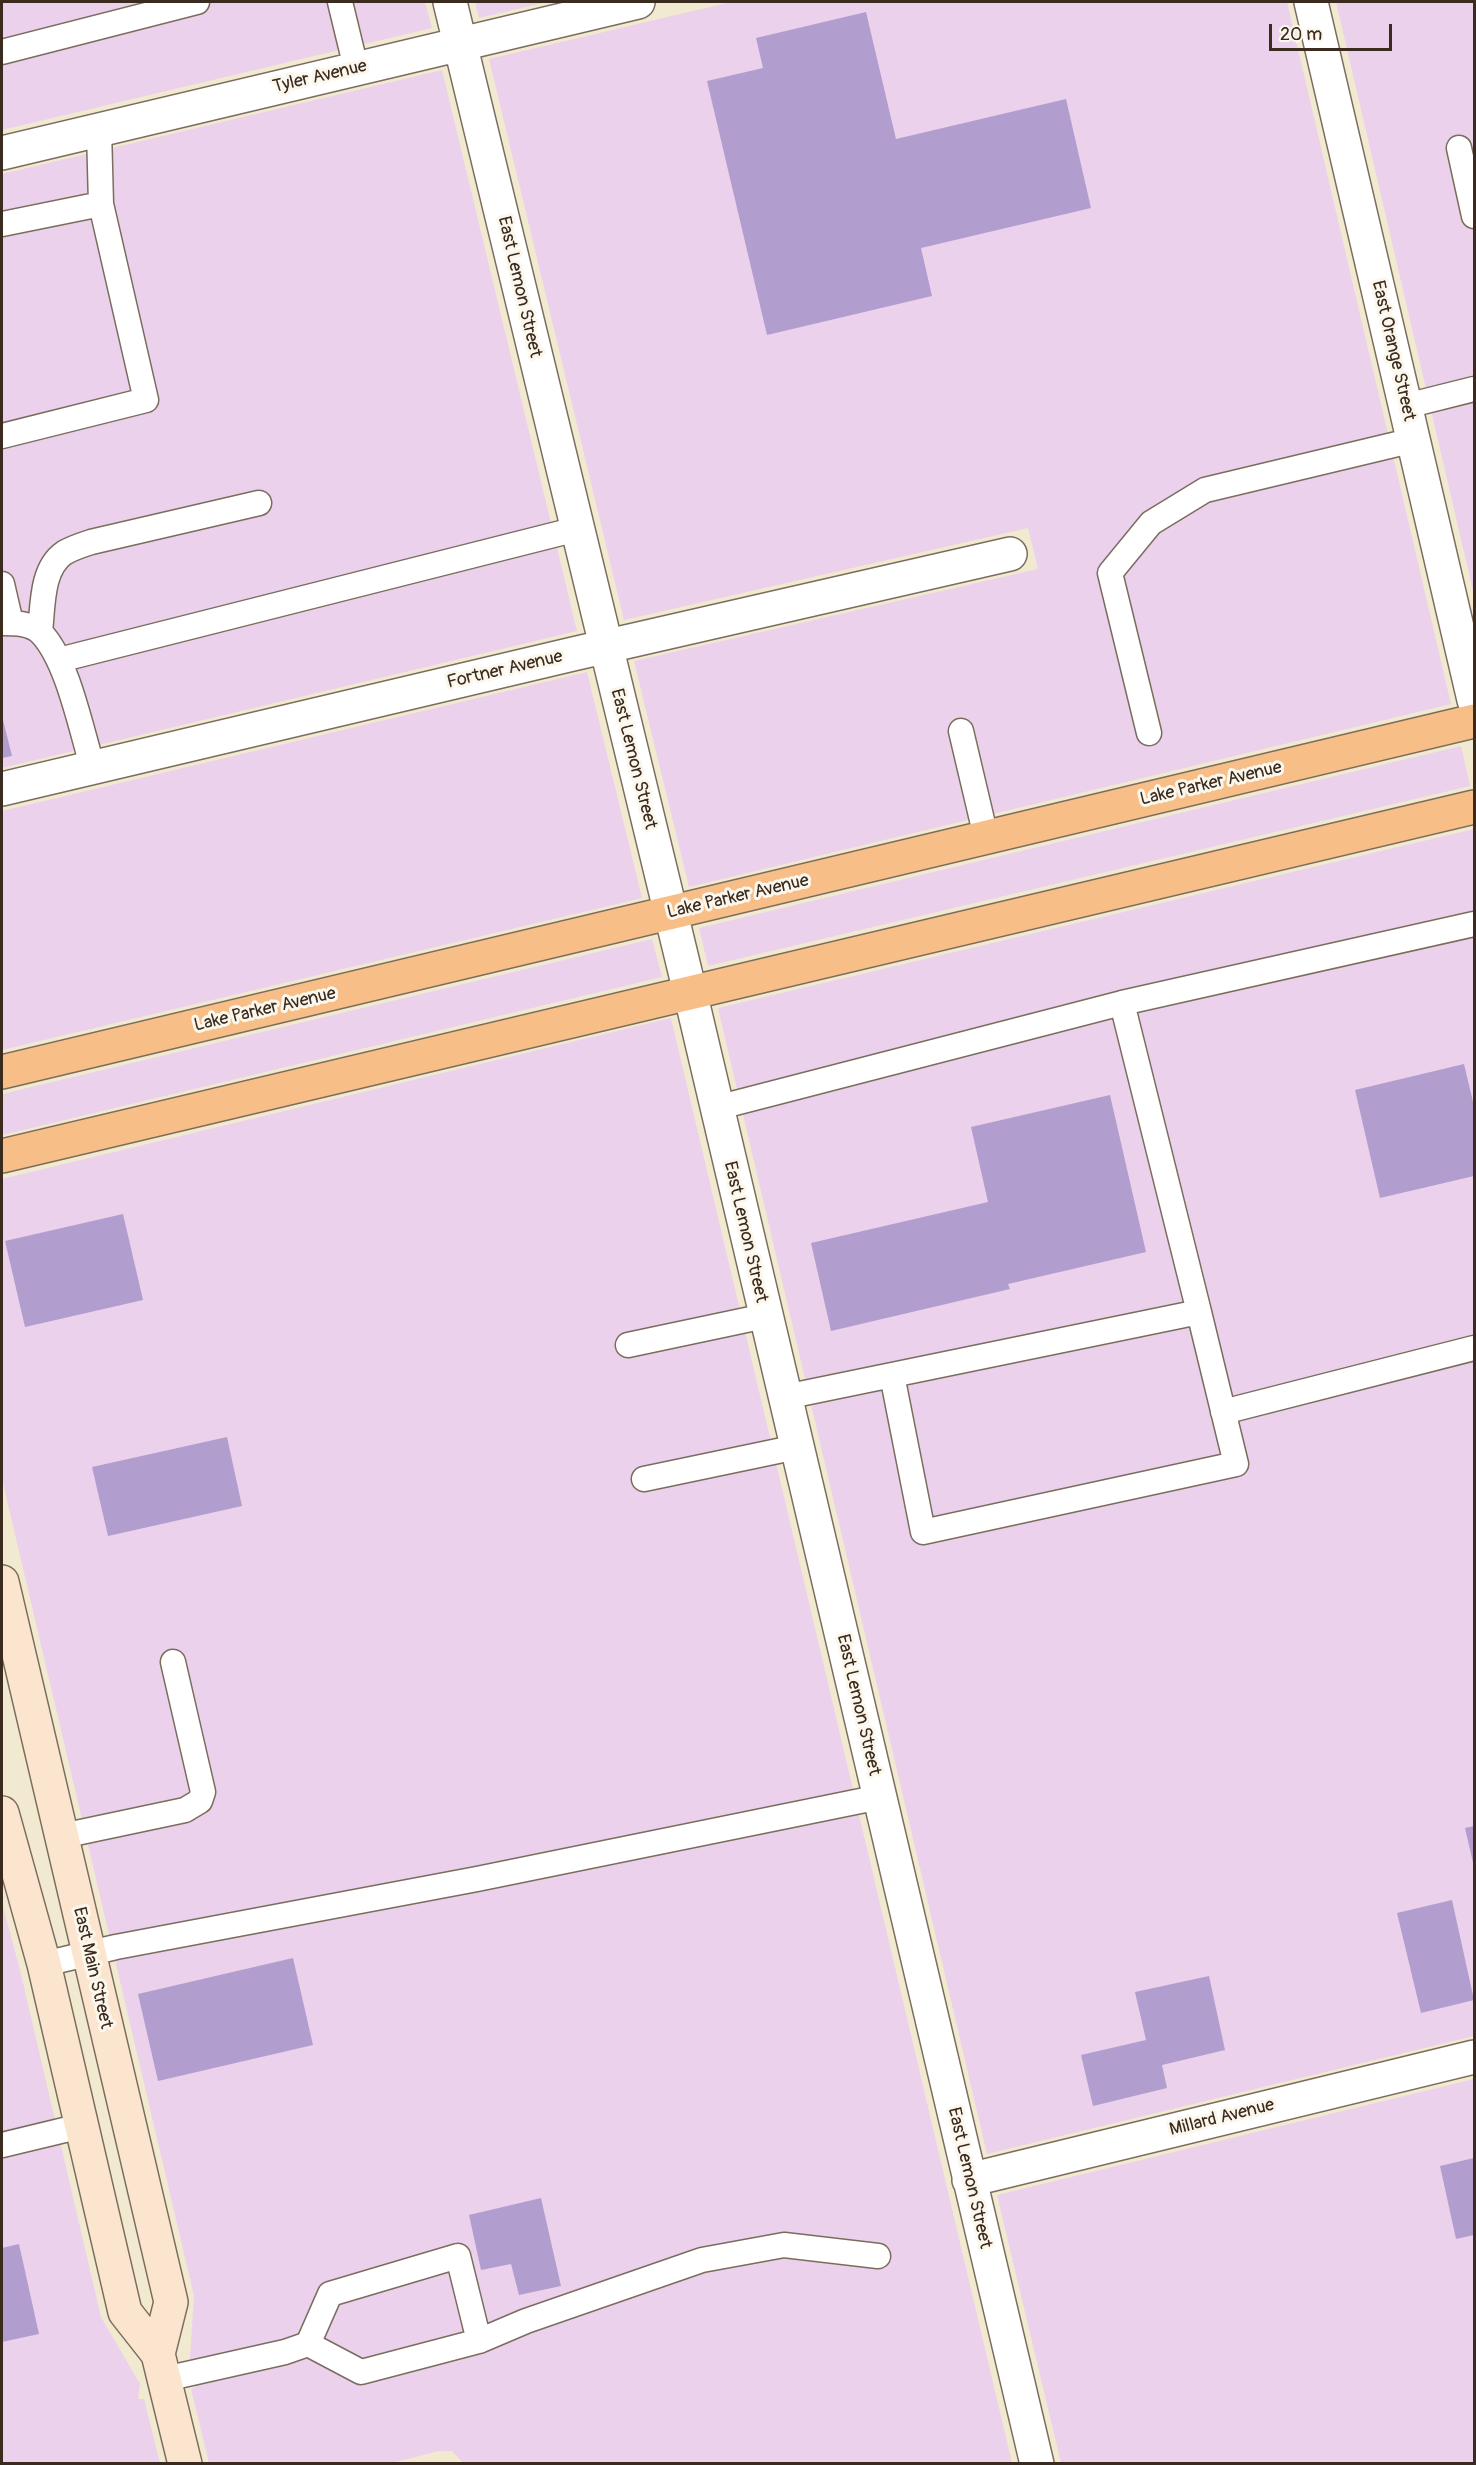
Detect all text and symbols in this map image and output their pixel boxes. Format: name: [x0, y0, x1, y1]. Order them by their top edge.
scale bar: [1272, 12, 1395, 50]
text: 20 m: [1280, 23, 1322, 46]
street label: Tyler Avenue: [271, 56, 369, 98]
street label: East Lemon Street: [492, 214, 546, 360]
street label: East Orange Street: [1366, 279, 1420, 423]
street label: Fortner Avenue: [445, 646, 565, 694]
street label: East Lemon Street: [605, 686, 661, 832]
street label: Lake Parker Avenue: [1138, 757, 1284, 811]
street label: Lake Parker Avenue: [665, 870, 811, 924]
street label: Lake Parker Avenue: [192, 983, 338, 1037]
street label: East Lemon Street: [718, 1159, 772, 1305]
street label: East Lemon Street: [831, 1632, 885, 1778]
street label: East Main Street: [68, 1905, 116, 2031]
street label: Millard Avenue: [1167, 2095, 1277, 2141]
street label: East Lemon Street: [942, 2105, 996, 2251]

